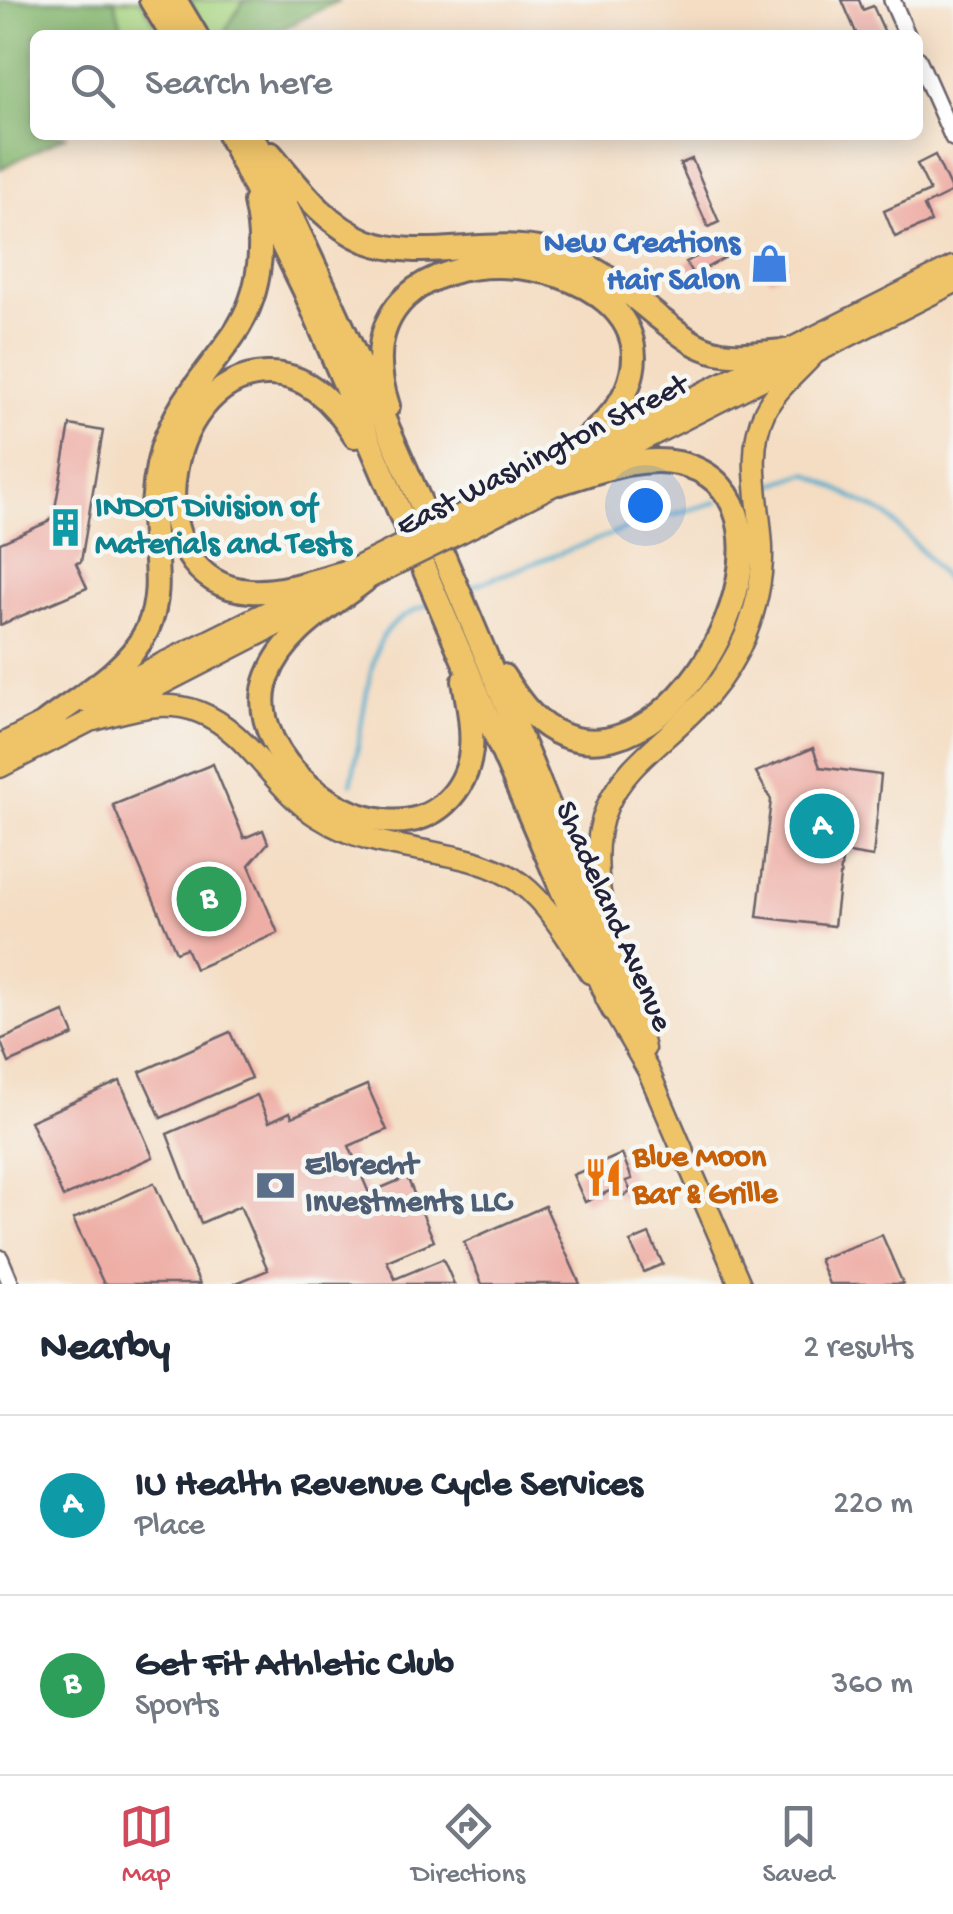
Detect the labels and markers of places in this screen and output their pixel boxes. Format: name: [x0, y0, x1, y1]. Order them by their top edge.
place label: New Creations Hair Salon: [544, 226, 742, 301]
shop icon: New Creations Hair Salon: [749, 242, 791, 284]
place label: INDOT Division of Materials and Tests: [95, 490, 354, 565]
building icon: INDOT Division of Materials and Tests: [44, 506, 86, 548]
pin: A: [790, 788, 854, 864]
pin: B: [176, 862, 242, 936]
place label: Blue Moon Bar & Grille: [632, 1140, 779, 1215]
place label: Elbrecht Investments LLC: [305, 1148, 514, 1223]
restaurant icon: Blue Moon Bar & Grille: [582, 1156, 624, 1198]
bank icon: Elbrecht Investments LLC: [254, 1164, 296, 1206]

